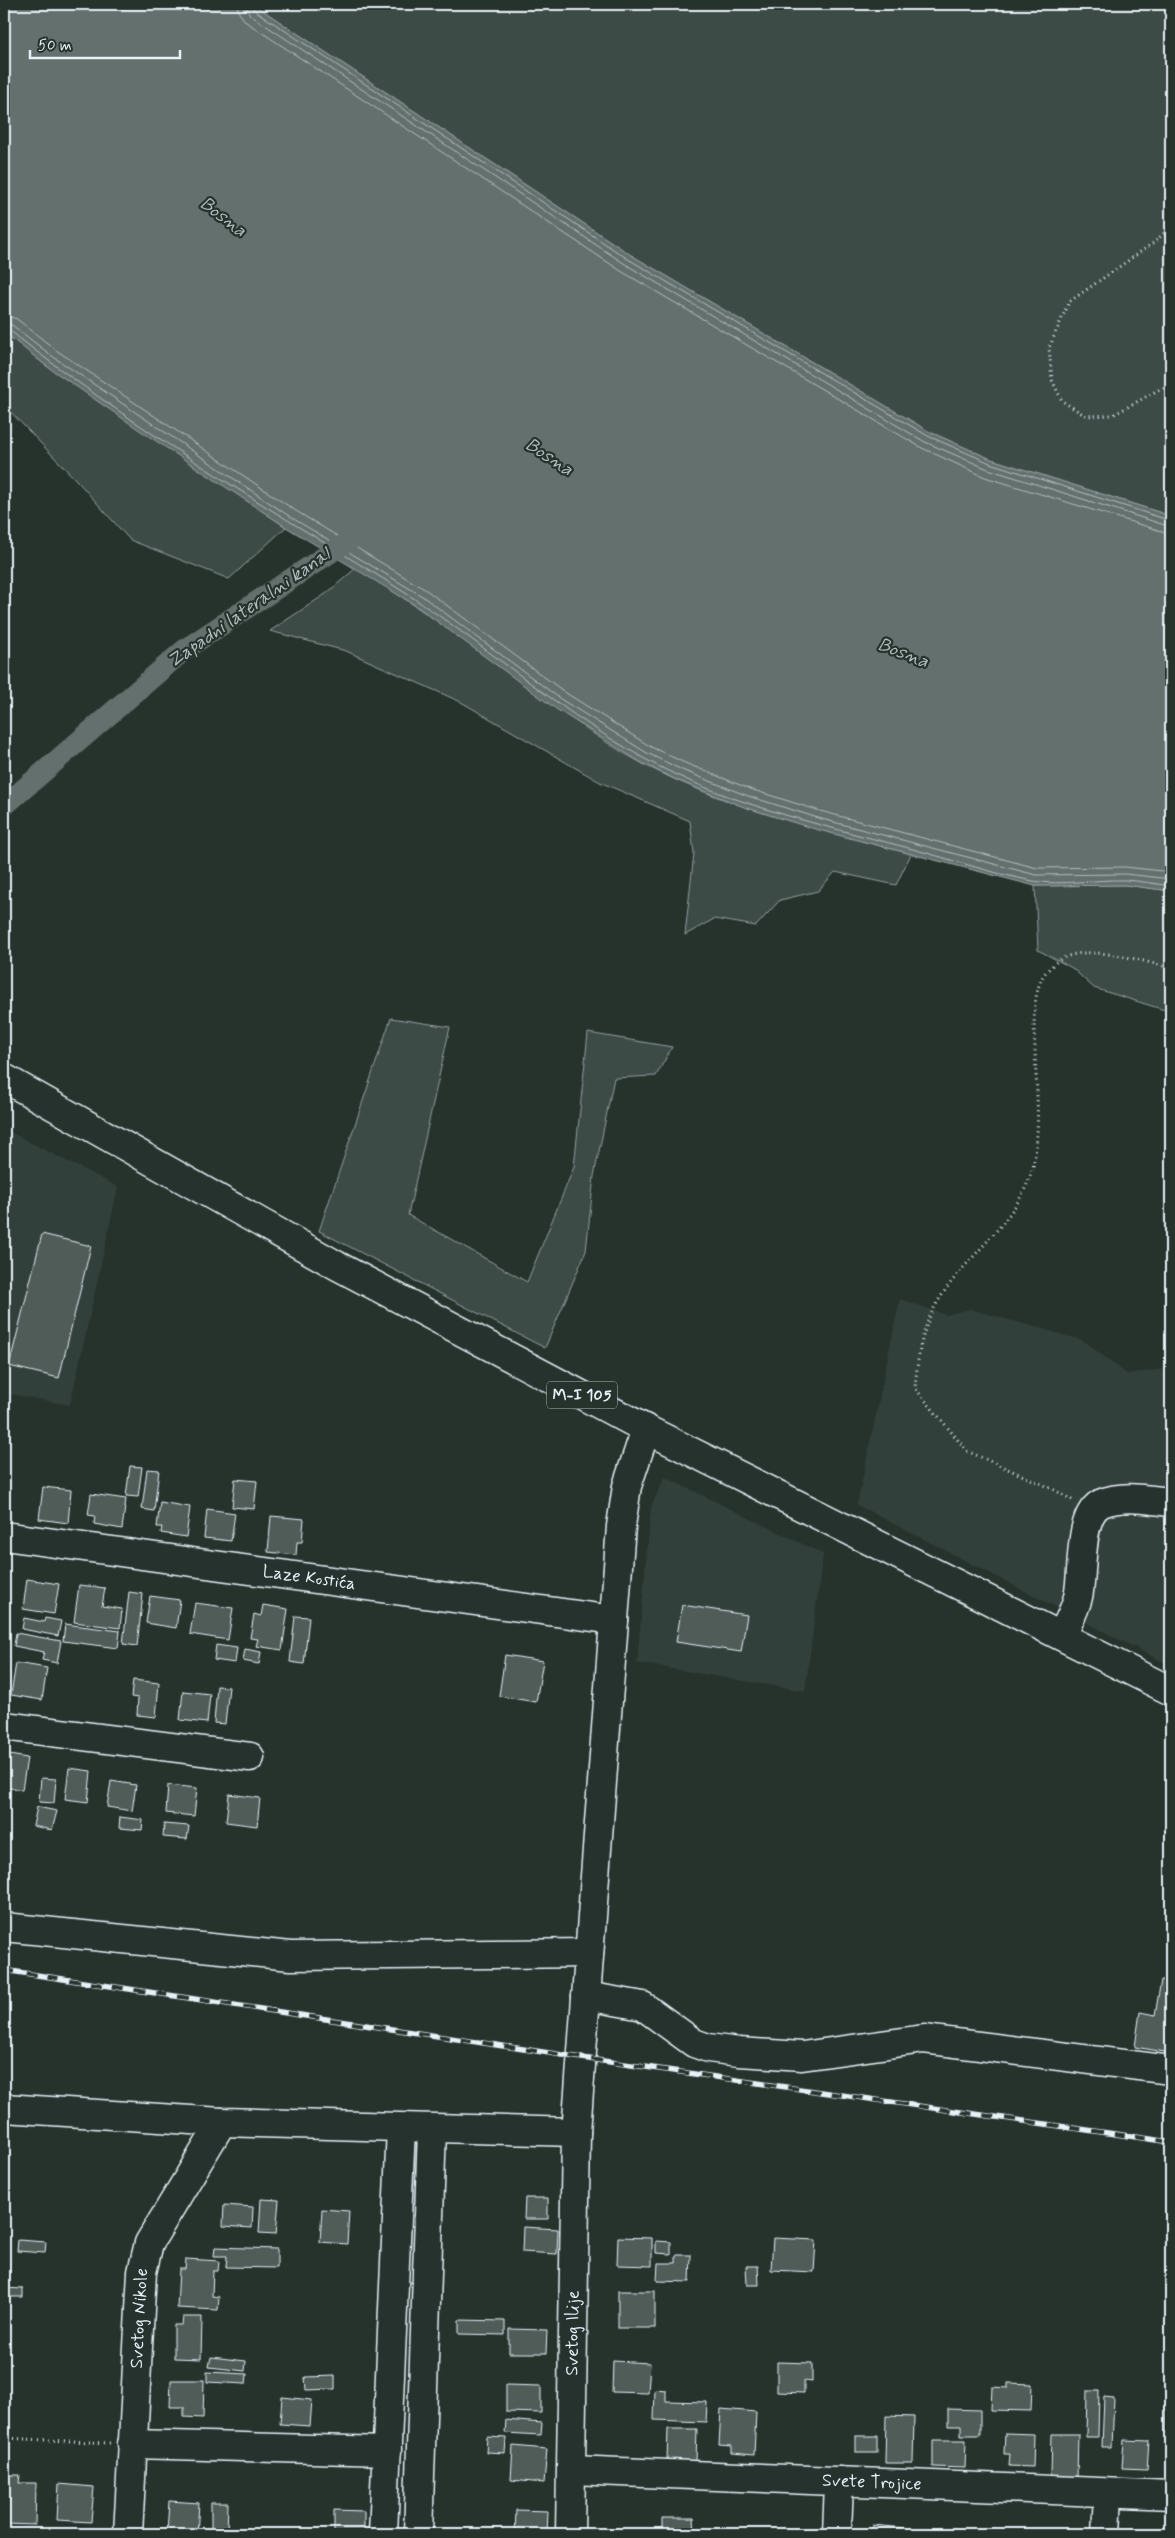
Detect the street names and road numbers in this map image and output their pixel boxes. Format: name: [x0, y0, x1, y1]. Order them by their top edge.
road number: M-I 105: [547, 1382, 617, 1408]
street label: Laze Kostića: [261, 1560, 357, 1596]
street label: Svetog Nikole: [125, 2268, 154, 2369]
street label: Svetog Ilije: [560, 2290, 586, 2376]
street label: Svete Trojice: [821, 2468, 922, 2497]

